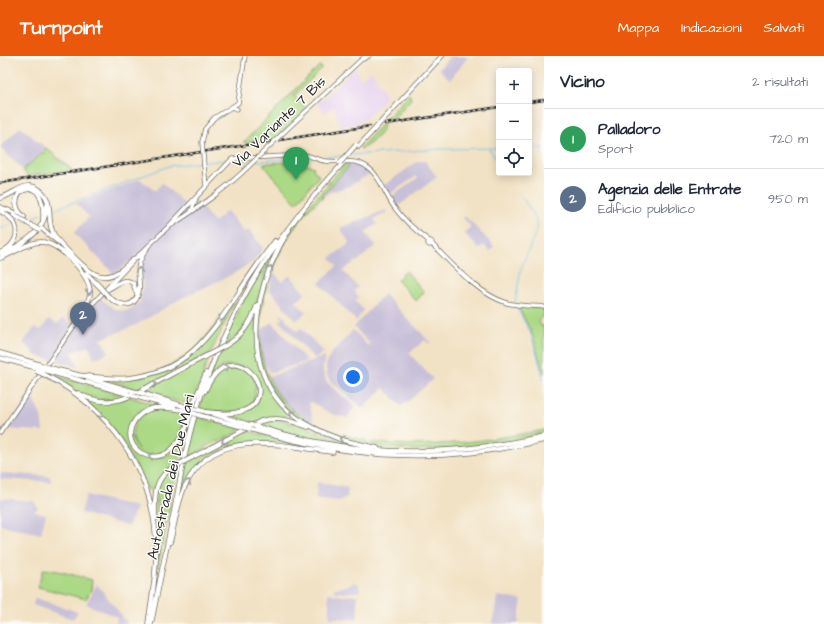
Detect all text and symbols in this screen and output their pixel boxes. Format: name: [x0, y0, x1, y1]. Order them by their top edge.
text: Turnpoint: [20, 15, 103, 42]
text: Mappa: [618, 18, 659, 38]
text: Indicazioni: [681, 18, 742, 38]
text: Salvati: [764, 18, 804, 38]
map controls: [496, 68, 532, 176]
button: +: [496, 68, 532, 104]
text: Vicino: [560, 70, 605, 94]
street label: Via Variante 7 Bis: [227, 71, 331, 173]
text: 2 risultati: [752, 73, 808, 91]
button: −: [496, 104, 532, 140]
text: Palladoro: [598, 119, 660, 140]
text: 1: [572, 130, 574, 148]
text: 720 m: [769, 130, 808, 148]
button: locate: [496, 140, 532, 176]
text: Sport: [598, 140, 633, 158]
pin: 1: [283, 147, 309, 180]
text: Agenzia delle Entrate: [598, 179, 741, 200]
text: 2: [569, 190, 577, 208]
text: 950 m: [768, 190, 808, 208]
text: Edificio pubblico: [598, 200, 695, 218]
one-way arrow: [265, 264, 273, 272]
one-way arrow: [135, 267, 143, 273]
one-way arrow: [85, 289, 93, 295]
pin: 2: [70, 302, 96, 335]
one-way arrow: [218, 315, 225, 322]
one-way arrow: [221, 364, 229, 372]
your location: [343, 367, 363, 387]
one-way arrow: [150, 381, 157, 389]
street label: Autostrada dei Due Mari: [142, 392, 200, 562]
one-way arrow: [96, 410, 104, 418]
one-way arrow: [289, 411, 297, 418]
one-way arrow: [221, 436, 228, 443]
one-way arrow: [338, 436, 345, 444]
one-way arrow: [147, 452, 154, 460]
one-way arrow: [183, 479, 190, 487]

